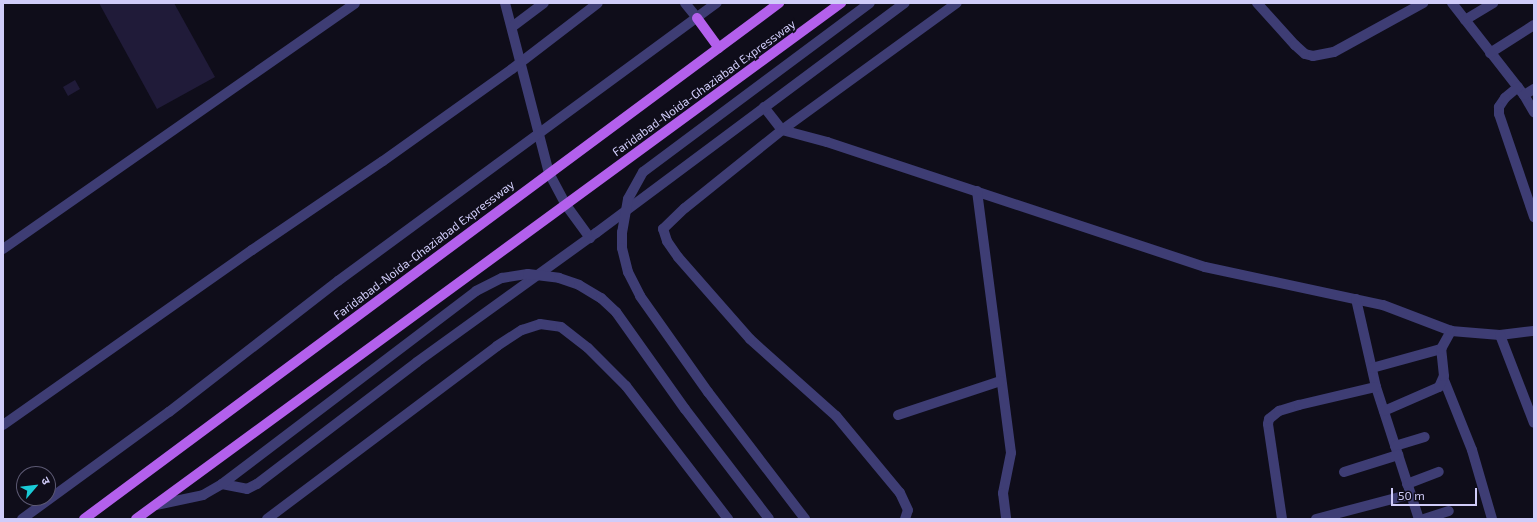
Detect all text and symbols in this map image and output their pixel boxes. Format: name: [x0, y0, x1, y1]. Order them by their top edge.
street label: Faridabad-Noida-Ghaziabad Expressway: [610, 17, 798, 159]
street label: Faridabad-Noida-Ghaziabad Expressway: [331, 177, 517, 323]
north arrow: [16, 466, 56, 506]
text: उ: [39, 475, 53, 486]
scale bar: [1393, 480, 1479, 506]
text: 50 m: [1398, 488, 1425, 502]

